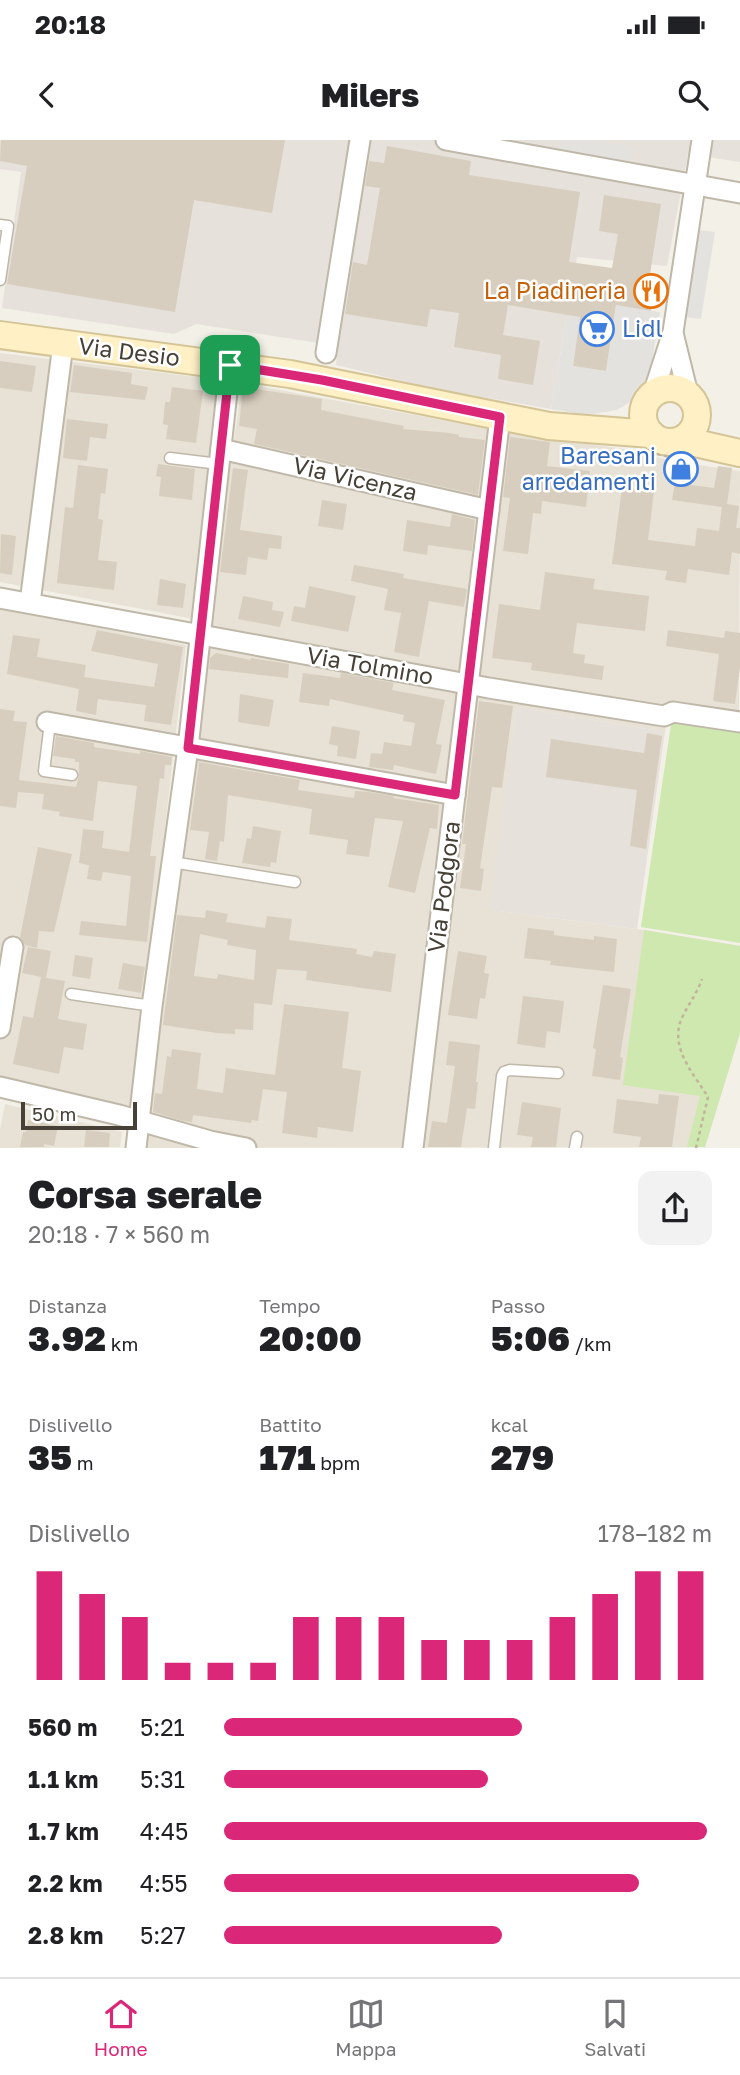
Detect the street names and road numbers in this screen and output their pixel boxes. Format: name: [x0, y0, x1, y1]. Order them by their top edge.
street label: Via Desio: [77, 331, 181, 371]
street label: Via Vicenza: [290, 450, 420, 506]
street label: Via Tolmino: [305, 640, 436, 690]
street label: Via Podgora: [421, 819, 465, 954]

